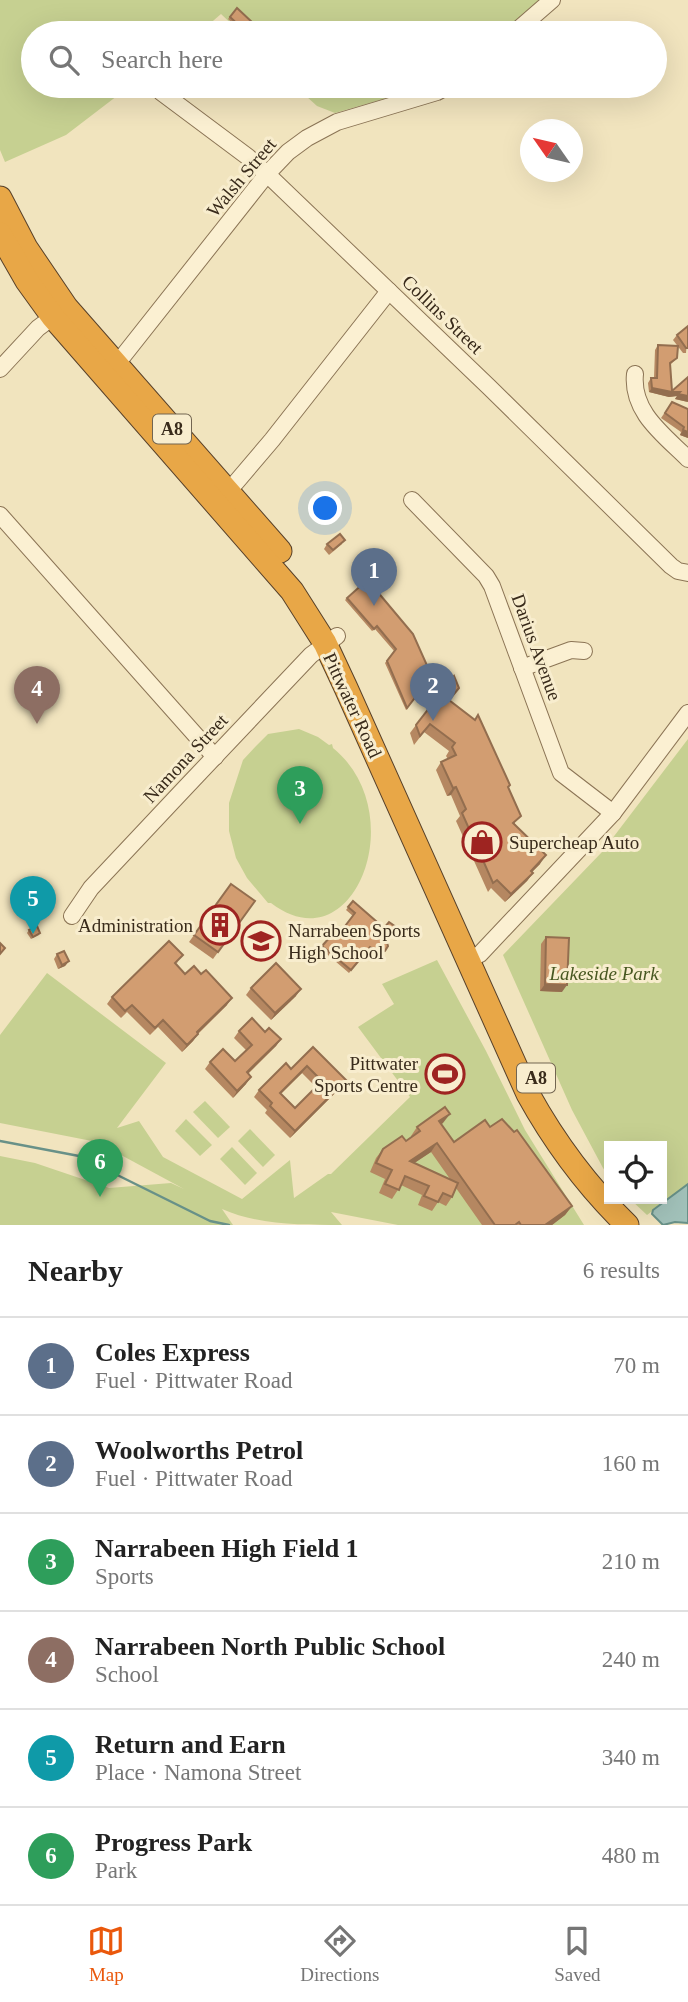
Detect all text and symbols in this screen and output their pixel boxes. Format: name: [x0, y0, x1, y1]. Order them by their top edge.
search box: [21, 21, 667, 98]
icon: search: [45, 41, 83, 79]
text: Search here: [101, 45, 223, 74]
north arrow: [520, 119, 583, 182]
street label: Walsh Street: [202, 133, 281, 221]
street label: Collins Street: [398, 271, 488, 359]
road number: A8: [153, 414, 191, 444]
your location: [308, 491, 342, 525]
pin: 1: [351, 548, 397, 606]
street label: Darius Avenue: [508, 591, 566, 703]
street label: Pittwater Road: [319, 649, 386, 762]
pin: 2: [410, 663, 456, 721]
pin: 4: [14, 666, 60, 724]
street label: Namona Street: [139, 709, 232, 807]
pin: 3: [277, 766, 323, 824]
shop icon: Supercheap Auto: [461, 821, 503, 863]
place label: Supercheap Auto: [509, 832, 639, 853]
pin: 5: [10, 876, 56, 934]
building icon: Administration: [199, 904, 241, 946]
place label: Administration: [78, 915, 193, 936]
school or university icon: Narrabeen Sports High School: [240, 920, 282, 962]
place label: Narrabeen Sports High School: [288, 920, 420, 963]
park label: Lakeside Park: [548, 963, 659, 984]
place label: Pittwater Sports Centre: [314, 1053, 419, 1096]
sports icon: Pittwater Sports Centre: [424, 1053, 466, 1095]
road number: A8: [517, 1064, 555, 1092]
pin: 6: [77, 1139, 123, 1197]
map controls: [604, 1141, 667, 1204]
button: locate: [604, 1141, 667, 1204]
text: Nearby: [28, 1254, 123, 1287]
text: 6 results: [583, 1258, 660, 1283]
text: Coles Express: [95, 1338, 250, 1367]
text: 1: [45, 1353, 57, 1378]
text: 70 m: [613, 1353, 660, 1378]
text: Fuel · Pittwater Road: [95, 1368, 292, 1393]
text: Woolworths Petrol: [95, 1436, 303, 1465]
text: 2: [45, 1451, 57, 1476]
text: 160 m: [602, 1451, 660, 1476]
text: Fuel · Pittwater Road: [95, 1466, 292, 1491]
text: Narrabeen High Field 1: [95, 1534, 359, 1563]
text: 3: [45, 1549, 57, 1574]
text: 210 m: [602, 1549, 660, 1574]
text: Sports: [95, 1564, 154, 1589]
text: Narrabeen North Public School: [95, 1632, 445, 1661]
text: 4: [45, 1647, 57, 1672]
text: 240 m: [602, 1647, 660, 1672]
text: School: [95, 1662, 159, 1687]
text: Return and Earn: [95, 1730, 286, 1759]
text: 5: [45, 1745, 57, 1770]
text: 340 m: [602, 1745, 660, 1770]
text: Place · Namona Street: [95, 1760, 301, 1785]
text: Progress Park: [95, 1828, 252, 1857]
text: 6: [45, 1843, 57, 1868]
text: 480 m: [602, 1843, 660, 1868]
text: Park: [95, 1858, 137, 1883]
tab: Map: [87, 1922, 125, 1986]
tab: Directions: [300, 1922, 379, 1986]
tab: Saved: [554, 1922, 601, 1986]

